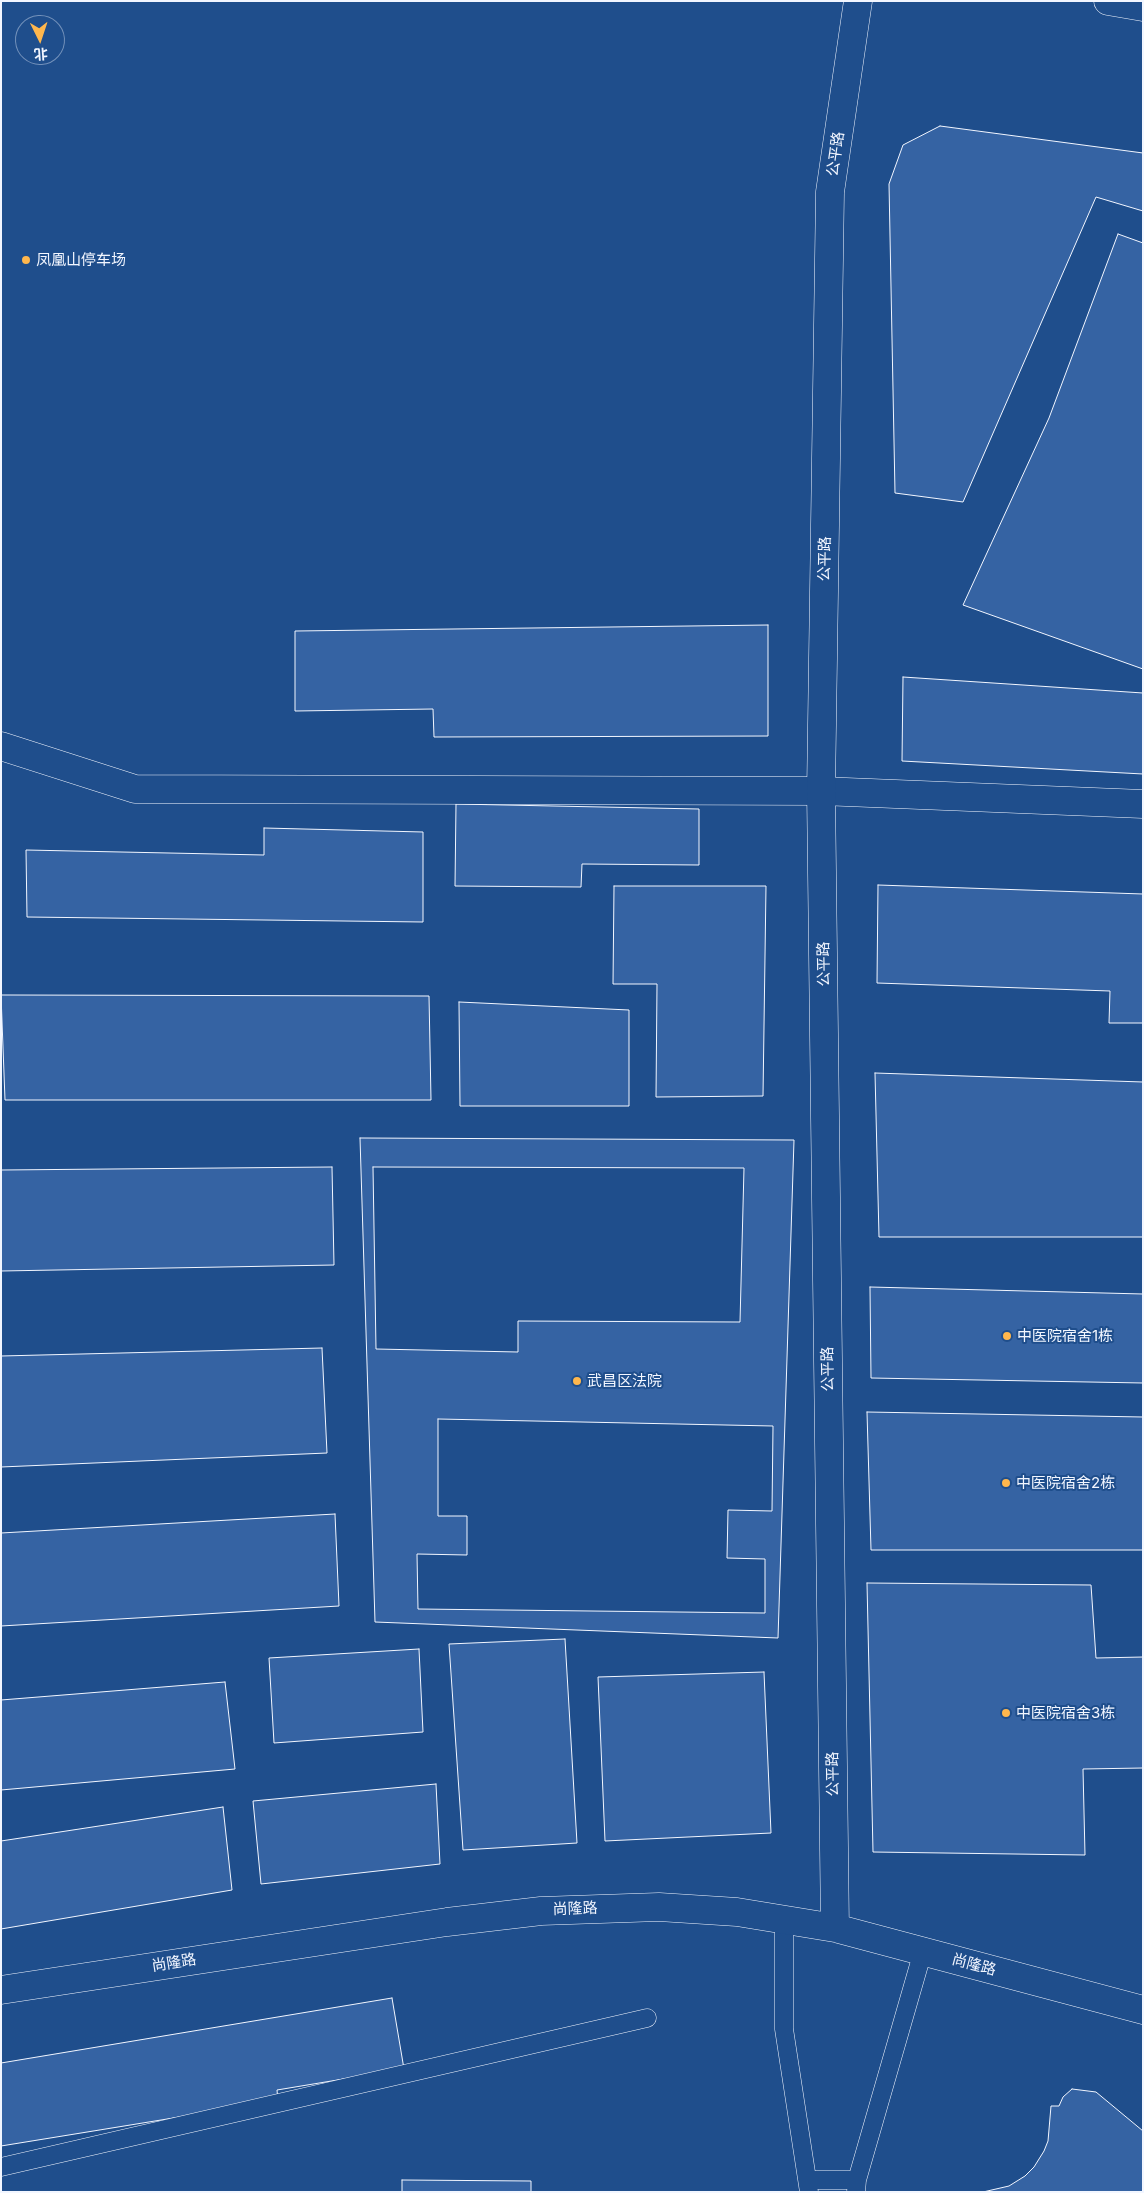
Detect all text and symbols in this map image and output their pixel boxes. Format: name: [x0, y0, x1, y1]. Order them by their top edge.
north arrow: [15, 15, 65, 65]
text: 北: [33, 45, 49, 63]
street label: 公平路: [824, 130, 848, 178]
place label: 凤凰山停车场: [36, 251, 126, 269]
marker: 凤凰山停车场: [20, 254, 32, 266]
street label: 公平路: [816, 536, 834, 582]
street label: 公平路: [815, 941, 833, 987]
place label: 中医院宿舍1栋: [1017, 1327, 1113, 1345]
marker: 中医院宿舍1栋: [1001, 1330, 1013, 1342]
street label: 公平路: [819, 1346, 837, 1392]
place label: 武昌区法院: [587, 1372, 662, 1390]
marker: 武昌区法院: [571, 1375, 583, 1387]
place label: 中医院宿舍2栋: [1016, 1474, 1115, 1492]
marker: 中医院宿舍2栋: [1000, 1477, 1012, 1489]
place label: 中医院宿舍3栋: [1016, 1704, 1115, 1722]
marker: 中医院宿舍3栋: [1000, 1707, 1012, 1719]
street label: 公平路: [824, 1751, 842, 1797]
street label: 尚隆路: [552, 1899, 598, 1919]
street label: 尚隆路: [950, 1950, 998, 1980]
street label: 尚隆路: [150, 1951, 198, 1975]

